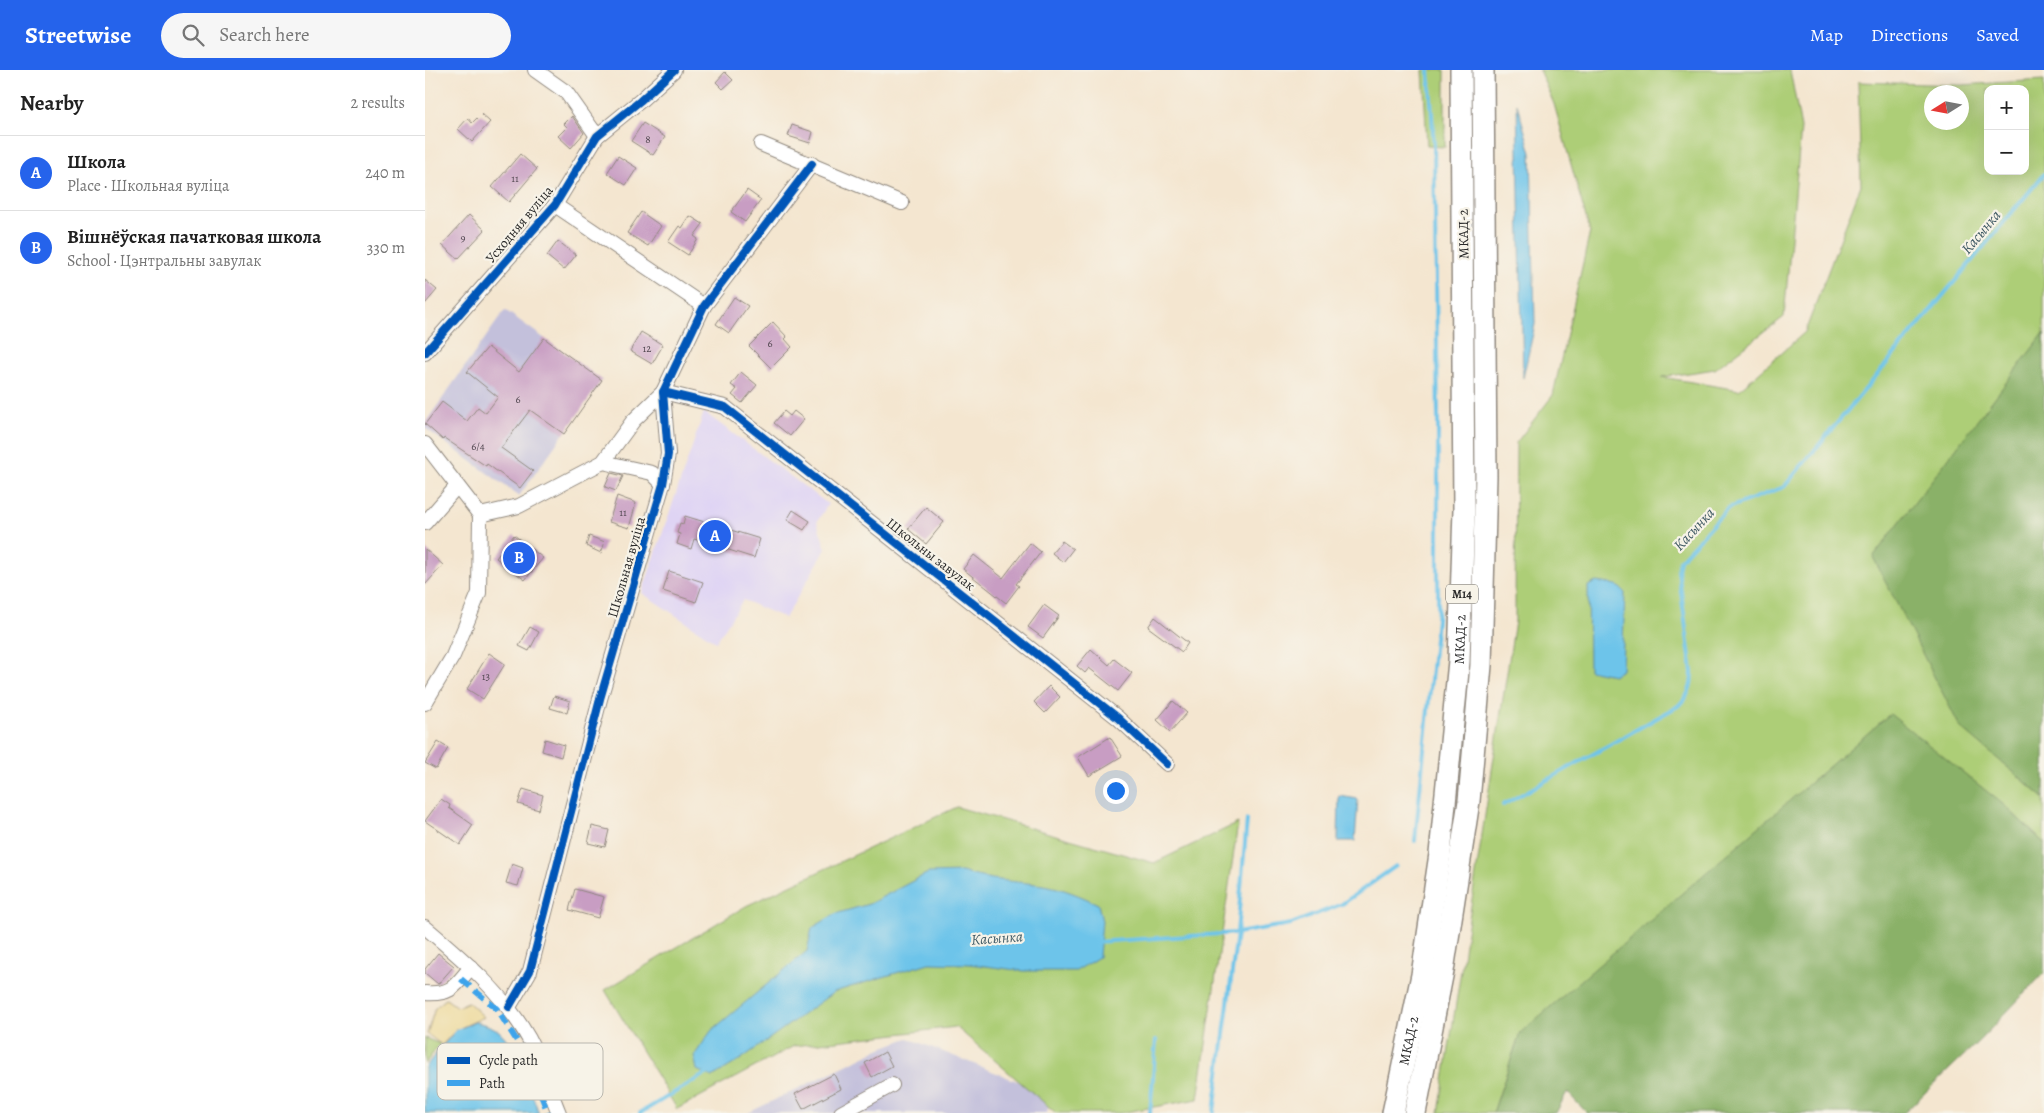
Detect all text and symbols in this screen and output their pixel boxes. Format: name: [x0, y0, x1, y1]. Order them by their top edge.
search box: [161, 13, 511, 58]
text: Streetwise: [25, 19, 131, 51]
icon: search: [179, 21, 207, 49]
text: Search here: [219, 22, 310, 48]
text: Map: [1810, 23, 1843, 47]
text: Directions: [1871, 23, 1948, 47]
text: Saved: [1976, 23, 2019, 47]
north arrow: [1924, 85, 1969, 130]
map controls: [1984, 85, 2029, 175]
button: +: [1984, 85, 2029, 130]
text: Nearby: [20, 89, 83, 117]
text: 2 results: [350, 92, 405, 114]
button: −: [1984, 130, 2029, 175]
house number: 8: [645, 132, 651, 147]
text: Школа: [67, 149, 126, 175]
text: A: [31, 162, 41, 184]
text: 240 m: [365, 162, 405, 184]
house number: 11: [511, 171, 519, 186]
text: Place · Школьная вуліца: [67, 175, 229, 197]
street label: Усходняя вуліца: [481, 181, 558, 267]
water label: Касынка: [1957, 206, 2005, 258]
street label: МКАД-2: [1454, 209, 1473, 259]
text: Вішнёўская пачатковая школа: [67, 224, 321, 250]
house number: 9: [460, 230, 466, 245]
text: B: [31, 237, 41, 259]
text: 330 m: [367, 237, 405, 259]
text: School · Цэнтральны завулак: [67, 250, 262, 272]
house number: 6: [767, 336, 773, 351]
house number: 12: [643, 341, 652, 356]
house number: 6: [515, 392, 521, 407]
house number: 6/4: [471, 439, 485, 454]
water label: Касынка: [1669, 503, 1719, 555]
house number: 11: [619, 505, 627, 520]
street label: Школьная вуліца: [603, 514, 650, 620]
street label: Школьны завулак: [882, 514, 979, 595]
pin: A: [699, 517, 731, 555]
pin: B: [503, 539, 535, 577]
road number: М14: [1446, 584, 1478, 604]
street label: МКАД-2: [1450, 614, 1471, 665]
house number: 13: [482, 669, 490, 684]
your location: [1103, 778, 1129, 804]
water label: Касынка: [970, 926, 1024, 950]
street label: МКАД-2: [1394, 1014, 1423, 1067]
legend: [437, 1043, 603, 1100]
text: Cycle path: [479, 1051, 539, 1070]
text: Path: [479, 1074, 506, 1093]

